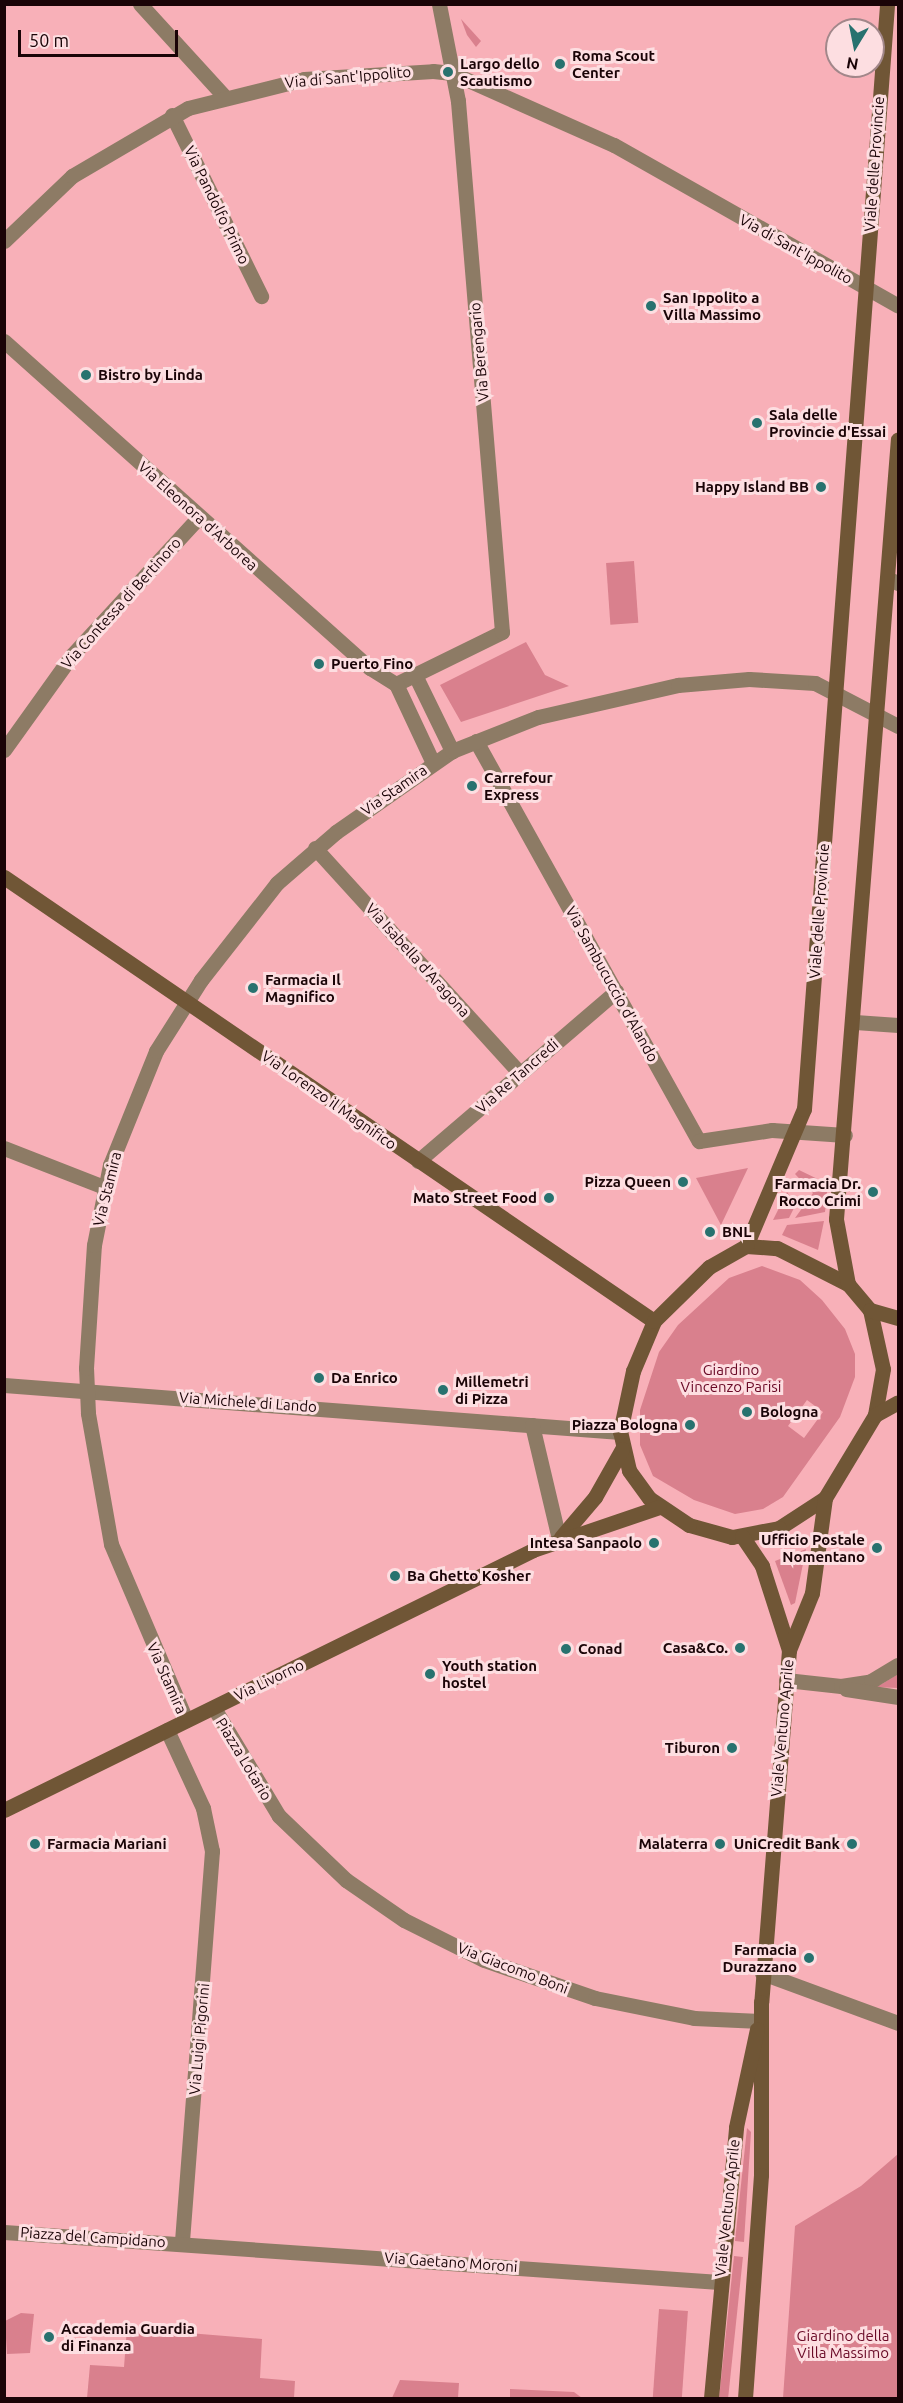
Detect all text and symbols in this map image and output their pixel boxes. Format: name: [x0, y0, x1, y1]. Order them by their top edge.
scale bar: [21, 18, 182, 56]
north arrow: [825, 18, 885, 78]
text: 50 m: [29, 30, 69, 50]
place label: Roma Scout Center: [572, 46, 655, 81]
place label: Largo dello Scautismo: [460, 54, 540, 89]
text: N: [845, 54, 860, 74]
marker: Roma Scout Center: [553, 57, 567, 71]
street label: Via di Sant'Ippolito: [284, 63, 412, 91]
marker: Largo dello Scautismo: [441, 65, 455, 79]
street label: Viale delle Provincie: [860, 96, 888, 232]
street label: Via Pandolfo Primo: [181, 143, 253, 267]
street label: Via di Sant'Ippolito: [736, 210, 856, 288]
place label: San Ippolito a Villa Massimo: [663, 288, 761, 323]
marker: San Ippolito a Villa Massimo: [644, 299, 658, 313]
street label: Via Berengario: [466, 302, 492, 402]
place label: Bistro by Linda: [98, 366, 203, 384]
marker: Bistro by Linda: [79, 368, 93, 382]
place label: Sala delle Provincie d'Essai: [769, 405, 886, 440]
marker: Sala delle Provincie d'Essai: [750, 416, 764, 430]
street label: Via Eleonora d'Arborea: [135, 458, 261, 574]
place label: Happy Island BB: [695, 478, 809, 496]
marker: Happy Island BB: [814, 480, 828, 494]
street label: Via Contessa di Bertinoro: [57, 534, 185, 672]
place label: Puerto Fino: [331, 655, 413, 673]
marker: Puerto Fino: [312, 657, 326, 671]
street label: Via Stamira: [358, 761, 430, 819]
place label: Carrefour Express: [484, 768, 553, 803]
marker: Carrefour Express: [465, 779, 479, 793]
street label: Viale delle Provincie: [805, 843, 833, 979]
street label: Via Isabella d'Aragona: [362, 899, 474, 1021]
street label: Via Sambucuccio d'Alando: [562, 903, 662, 1065]
place label: Farmacia Il Magnifico: [265, 970, 341, 1005]
marker: Farmacia Il Magnifico: [246, 981, 260, 995]
street label: Via Re Tancredi: [472, 1035, 562, 1117]
street label: Via Lorenzo il Magnifico: [258, 1047, 400, 1153]
street label: Via Stamira: [89, 1150, 125, 1228]
place label: Pizza Queen: [584, 1173, 671, 1191]
place label: Farmacia Dr. Rocco Crimi: [774, 1174, 861, 1209]
marker: Pizza Queen: [676, 1175, 690, 1189]
marker: Farmacia Dr. Rocco Crimi: [866, 1185, 880, 1199]
place label: Mato Street Food: [413, 1189, 537, 1207]
marker: Mato Street Food: [542, 1191, 556, 1205]
place label: BNL: [722, 1223, 751, 1241]
marker: BNL: [703, 1225, 717, 1239]
park label: Giardino Vincenzo Parisi: [681, 1360, 781, 1395]
place label: Da Enrico: [331, 1369, 398, 1387]
marker: Da Enrico: [312, 1371, 326, 1385]
place label: Millemetri di Pizza: [455, 1372, 529, 1407]
marker: Millemetri di Pizza: [436, 1383, 450, 1397]
street label: Via Michele di Lando: [178, 1388, 318, 1416]
marker: Bologna: [738, 1403, 756, 1421]
place label: Bologna: [760, 1403, 818, 1421]
place label: Piazza Bologna: [572, 1416, 678, 1434]
marker: Piazza Bologna: [683, 1418, 697, 1432]
place label: Ufficio Postale Nomentano: [761, 1530, 865, 1565]
place label: Intesa Sanpaolo: [530, 1534, 642, 1552]
marker: Intesa Sanpaolo: [647, 1536, 661, 1550]
marker: Ufficio Postale Nomentano: [870, 1541, 884, 1555]
place label: Ba Ghetto Kosher: [407, 1567, 531, 1585]
marker: Ba Ghetto Kosher: [388, 1569, 402, 1583]
place label: Casa&Co.: [663, 1639, 728, 1657]
street label: Via Stamira: [143, 1640, 191, 1716]
place label: Conad: [578, 1640, 622, 1658]
marker: Casa&Co.: [733, 1641, 747, 1655]
marker: Conad: [559, 1642, 573, 1656]
street label: Via Livorno: [231, 1655, 307, 1705]
place label: Youth station hostel: [442, 1656, 537, 1691]
street label: Viale Ventuno Aprile: [767, 1658, 797, 1798]
marker: Youth station hostel: [423, 1667, 437, 1681]
street label: Piazza Lotario: [212, 1714, 276, 1804]
place label: Tiburon: [665, 1739, 720, 1757]
marker: Tiburon: [725, 1741, 739, 1755]
place label: Farmacia Mariani: [47, 1835, 167, 1853]
place label: Malaterra: [638, 1835, 708, 1853]
place label: UniCredit Bank: [734, 1835, 840, 1853]
marker: Farmacia Mariani: [28, 1837, 42, 1851]
marker: Malaterra: [713, 1837, 727, 1851]
marker: UniCredit Bank: [845, 1837, 859, 1851]
street label: Via Giacomo Boni: [455, 1939, 571, 1997]
place label: Farmacia Durazzano: [723, 1940, 797, 1975]
marker: Farmacia Durazzano: [802, 1951, 816, 1965]
street label: Via Luigi Pigorini: [185, 1982, 213, 2096]
street label: Viale Ventuno Aprile: [711, 2138, 743, 2278]
street label: Piazza del Campidano: [20, 2223, 166, 2251]
street label: Via Gaetano Moroni: [384, 2248, 518, 2276]
place label: Accademia Guardia di Finanza: [61, 2319, 195, 2354]
park label: Giardino della Villa Massimo: [797, 2326, 889, 2361]
marker: Accademia Guardia di Finanza: [42, 2330, 56, 2344]

